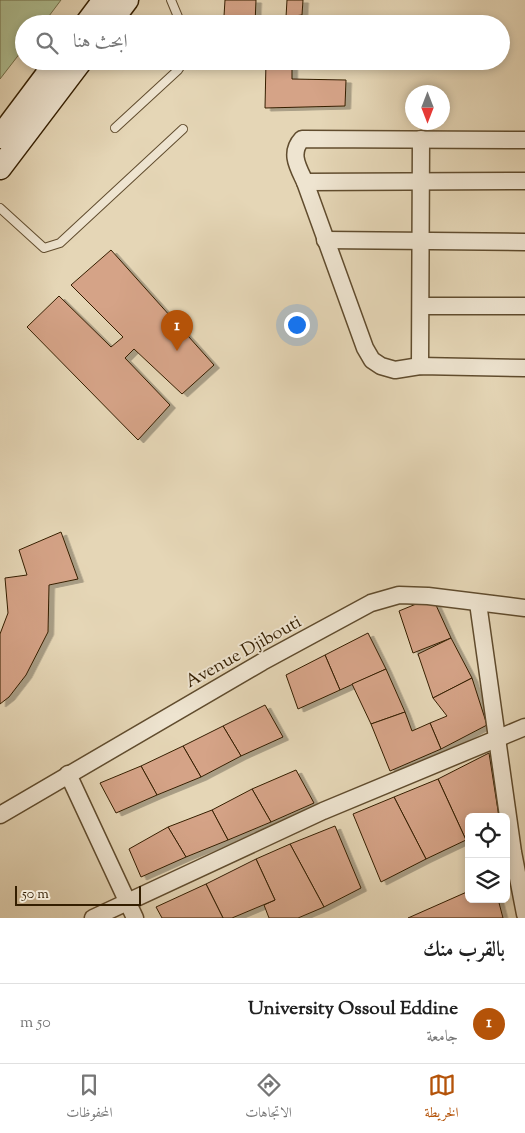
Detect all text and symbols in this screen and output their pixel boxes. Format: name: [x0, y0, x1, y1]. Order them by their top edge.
search box: [15, 15, 510, 70]
icon: search: [33, 29, 61, 57]
text: ابحث هنا: [73, 29, 128, 56]
north arrow: [405, 85, 450, 130]
pin: 1: [161, 310, 193, 351]
your location: [284, 312, 310, 338]
street label: Avenue Djibouti: [181, 610, 307, 696]
map controls: [465, 813, 510, 903]
button: locate: [465, 813, 510, 858]
button: layers: [465, 858, 510, 903]
scale bar: [15, 883, 141, 906]
text: 50 m: [22, 885, 49, 905]
text: بالقرب منك: [423, 936, 505, 966]
text: University Ossoul Eddine: [248, 996, 458, 1023]
text: 50 m: [20, 1012, 51, 1035]
text: 1: [486, 1012, 492, 1035]
text: جامعة: [426, 1026, 458, 1049]
tab: المحفوظات: [66, 1071, 113, 1126]
tab: الاتجاهات: [245, 1071, 292, 1126]
tab: الخريطة: [425, 1071, 459, 1126]

